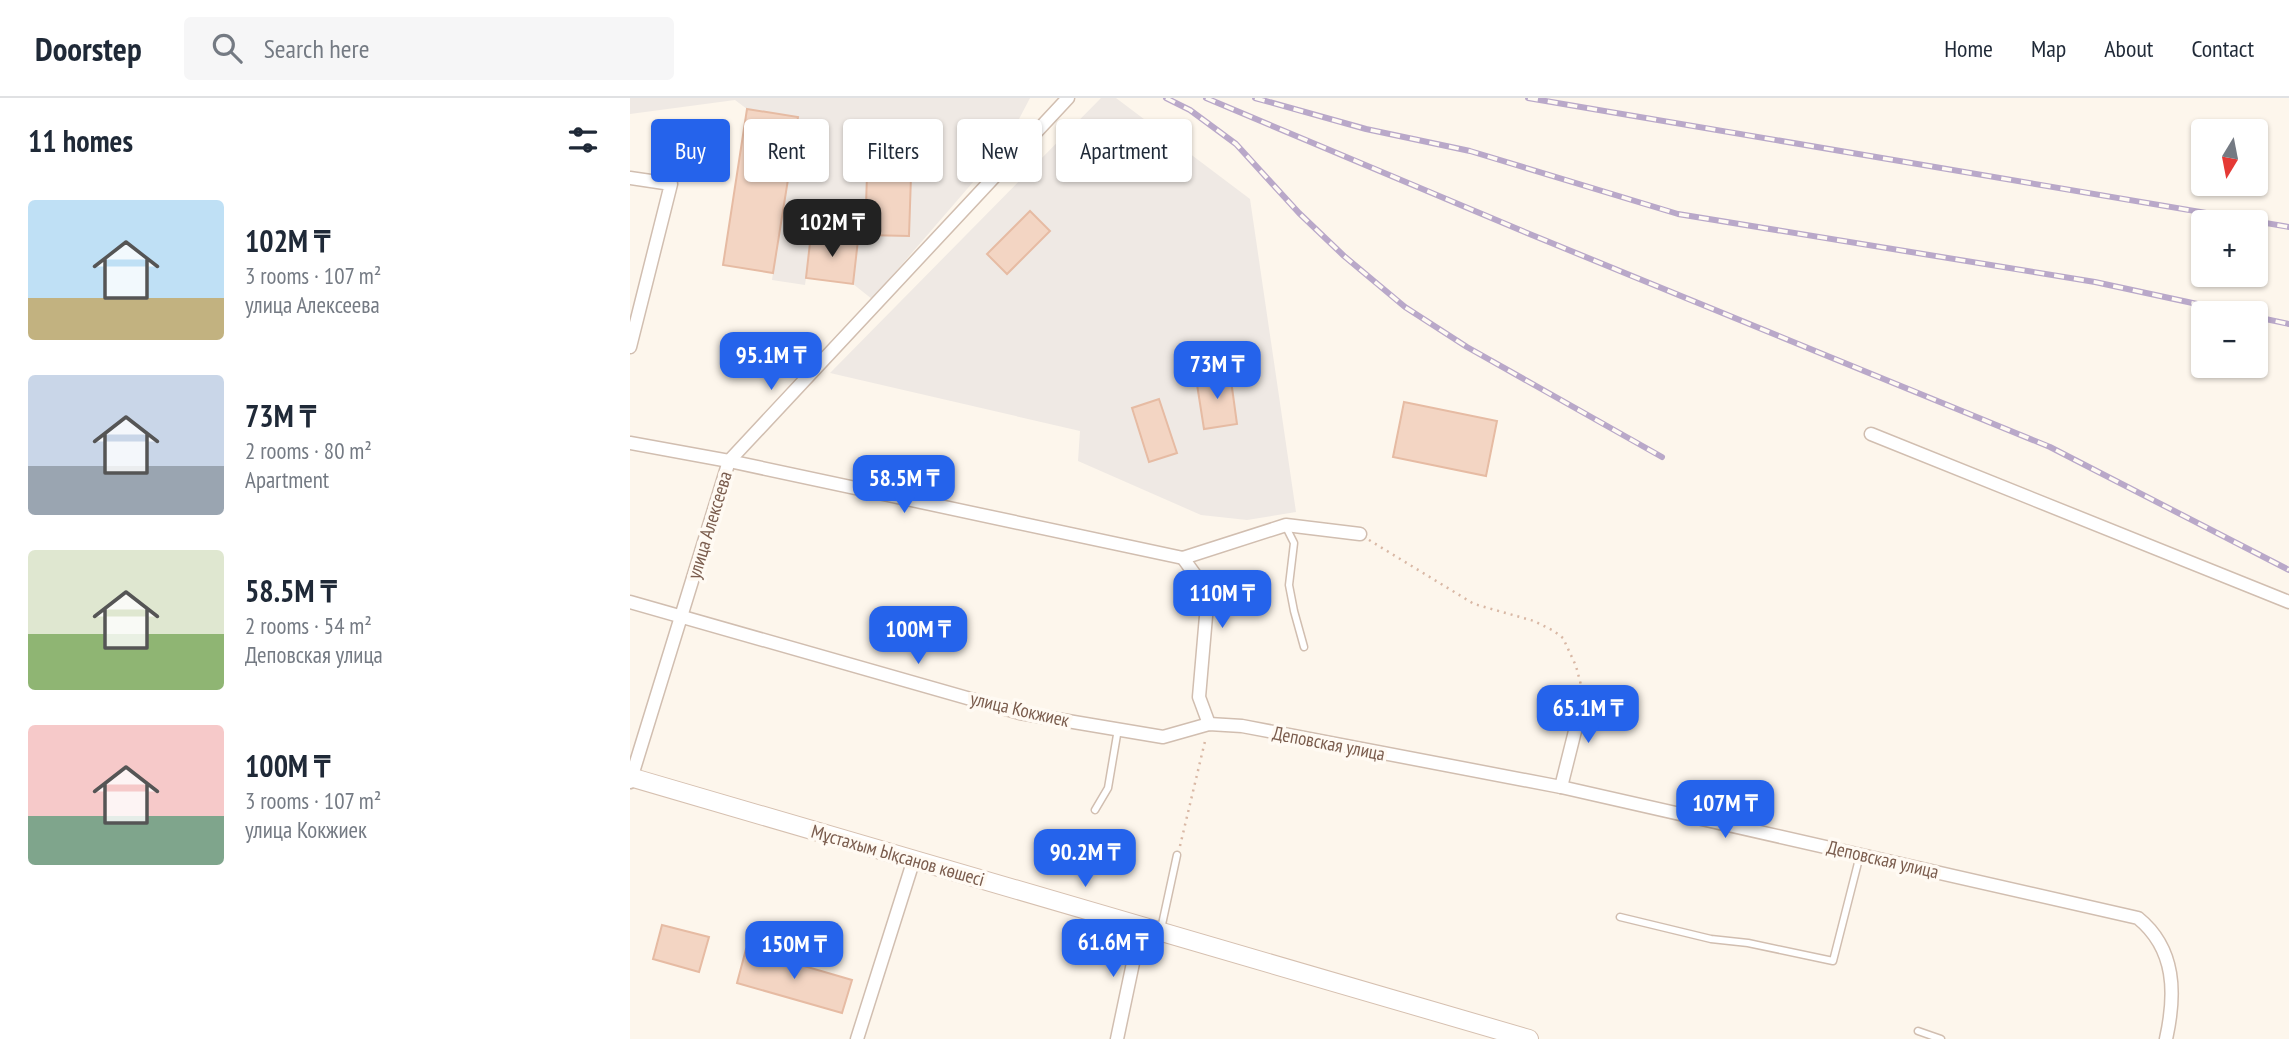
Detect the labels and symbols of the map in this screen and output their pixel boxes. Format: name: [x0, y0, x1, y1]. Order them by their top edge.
north arrow: [2191, 119, 2268, 196]
pin: 102M ₸: [775, 200, 889, 259]
pin: 95.1M ₸: [706, 332, 836, 392]
pin: 73M ₸: [1168, 342, 1266, 401]
pin: 58.5M ₸: [839, 456, 969, 515]
street label: улица Алексеева: [681, 468, 737, 582]
pin: 110M ₸: [1165, 570, 1279, 630]
pin: 100M ₸: [861, 606, 975, 666]
street label: улица Кокжиек: [968, 686, 1072, 732]
pin: 65.1M ₸: [1523, 686, 1653, 745]
street label: Деповская улица: [1271, 720, 1387, 766]
pin: 107M ₸: [1668, 780, 1782, 840]
street label: Мұстахым Ықсанов көшесі: [809, 819, 987, 891]
pin: 90.2M ₸: [1020, 830, 1150, 889]
street label: Деповская улица: [1825, 835, 1941, 883]
pin: 61.6M ₸: [1048, 920, 1178, 979]
pin: 150M ₸: [737, 922, 851, 981]

